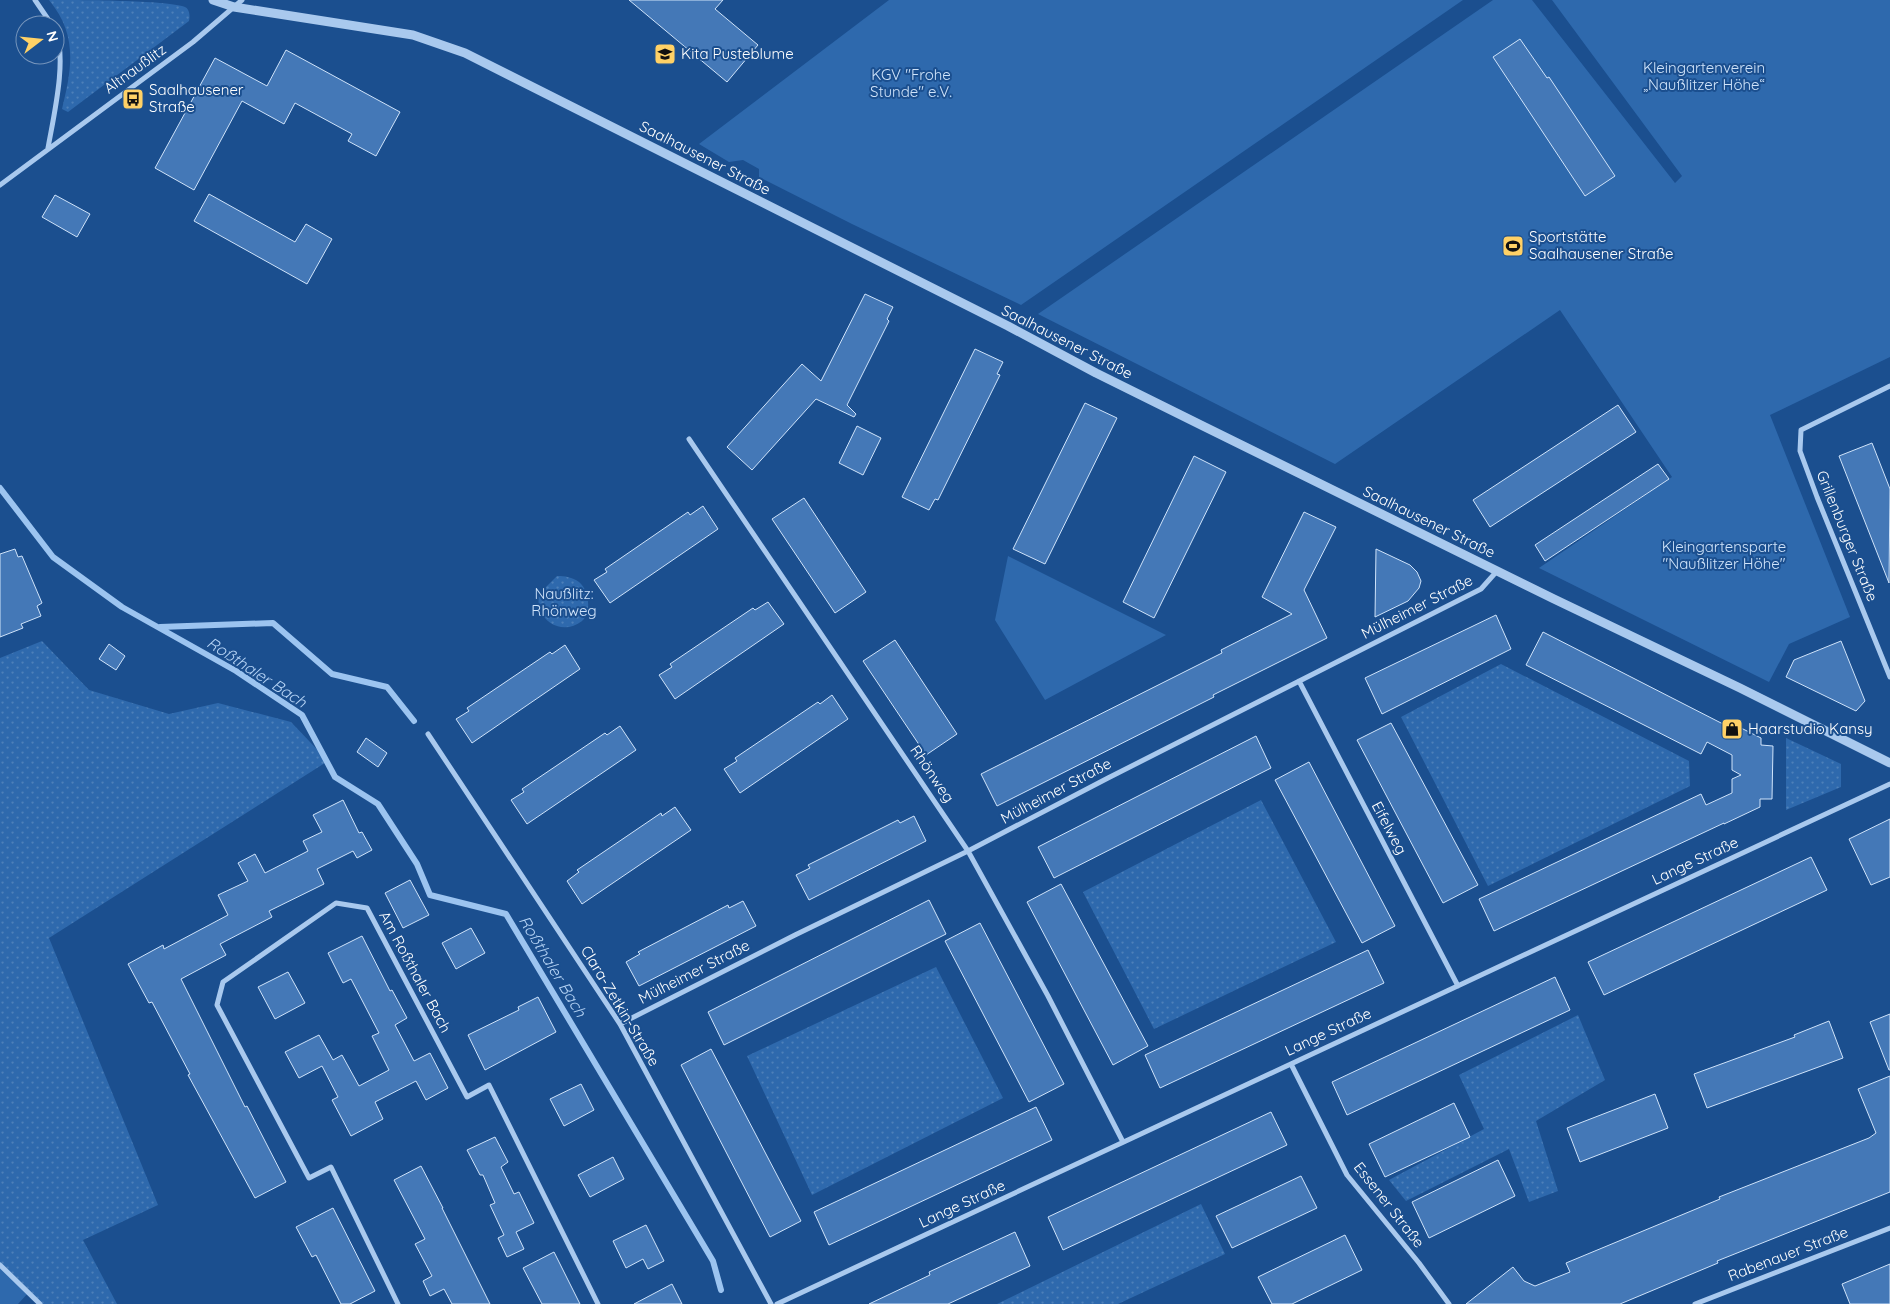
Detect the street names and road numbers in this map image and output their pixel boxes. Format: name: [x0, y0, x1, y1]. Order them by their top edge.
street label: Altnaußlitz: [100, 40, 170, 98]
street label: Saalhausener Straße: [637, 116, 774, 199]
street label: Saalhausener Straße: [999, 300, 1136, 383]
street label: Grillenburger Straße: [1812, 468, 1882, 604]
street label: Saalhausener Straße: [1360, 481, 1498, 562]
street label: Mülheimer Straße: [1358, 570, 1476, 643]
street label: Rhönweg: [906, 741, 959, 806]
street label: Mülheimer Straße: [997, 753, 1114, 828]
street label: Eifelweg: [1368, 798, 1411, 858]
street label: Lange Straße: [1649, 832, 1741, 889]
street label: Am Roßthaler Bach: [375, 908, 456, 1036]
street label: Mülheimer Straße: [635, 935, 753, 1008]
street label: Clara-Zetkin-Straße: [577, 942, 664, 1070]
street label: Lange Straße: [1282, 1003, 1374, 1060]
street label: Essener Straße: [1350, 1158, 1429, 1251]
street label: Lange Straße: [916, 1175, 1008, 1232]
street label: Rabenauer Straße: [1725, 1222, 1851, 1285]

